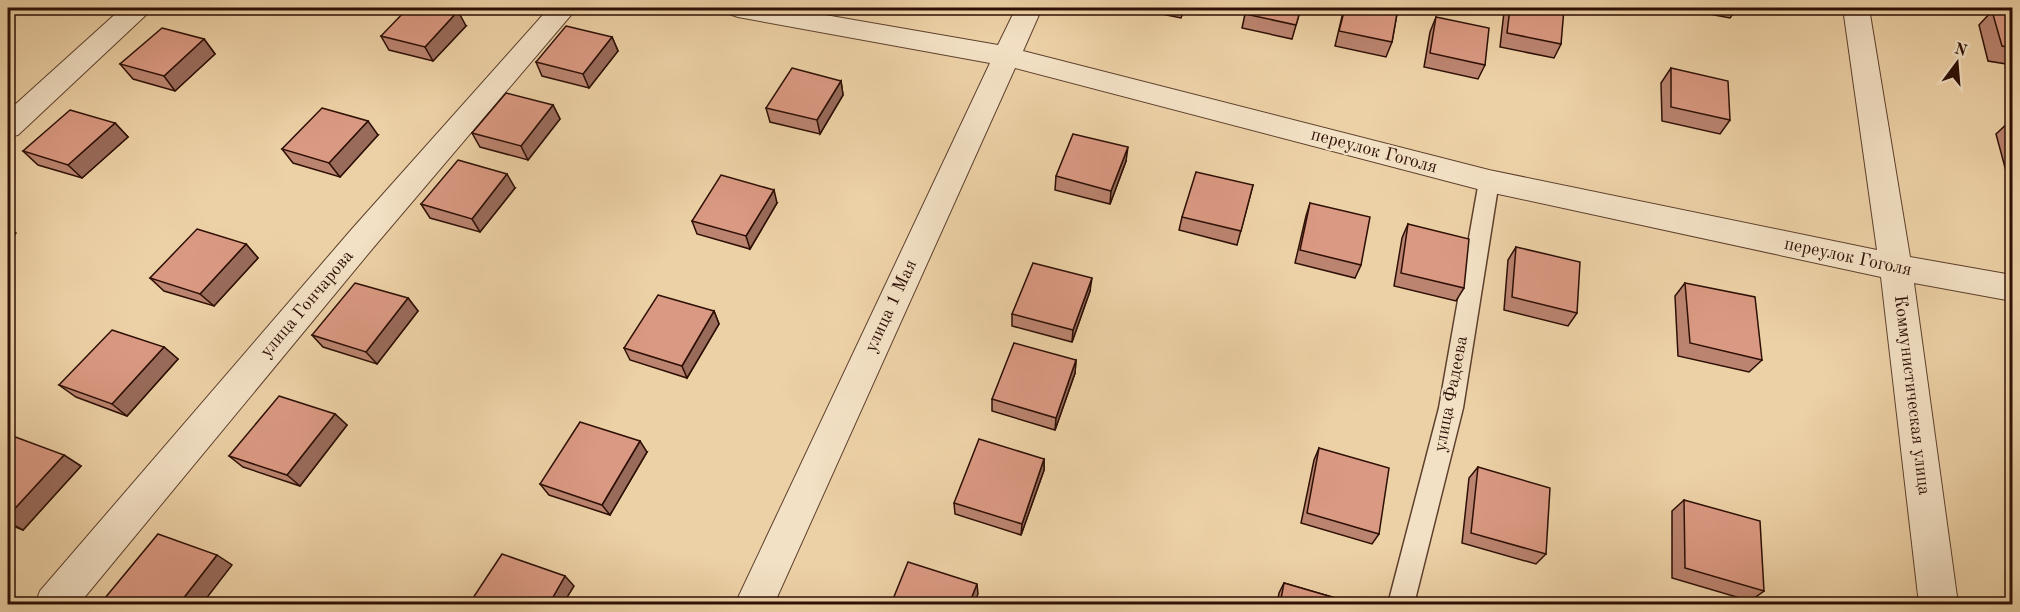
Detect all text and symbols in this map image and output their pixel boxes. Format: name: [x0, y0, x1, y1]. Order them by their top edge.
north arrow: [1927, 33, 1987, 93]
text: N: [1952, 41, 1969, 60]
street label: переулок Гоголя: [1309, 125, 1439, 177]
street label: переулок Гоголя: [1783, 235, 1913, 279]
street label: улица Гончарова: [257, 247, 357, 361]
street label: улица 1 Мая: [862, 257, 920, 355]
street label: Коммунистическая улица: [1891, 294, 1933, 496]
street label: улица Фадеева: [1431, 334, 1471, 454]

